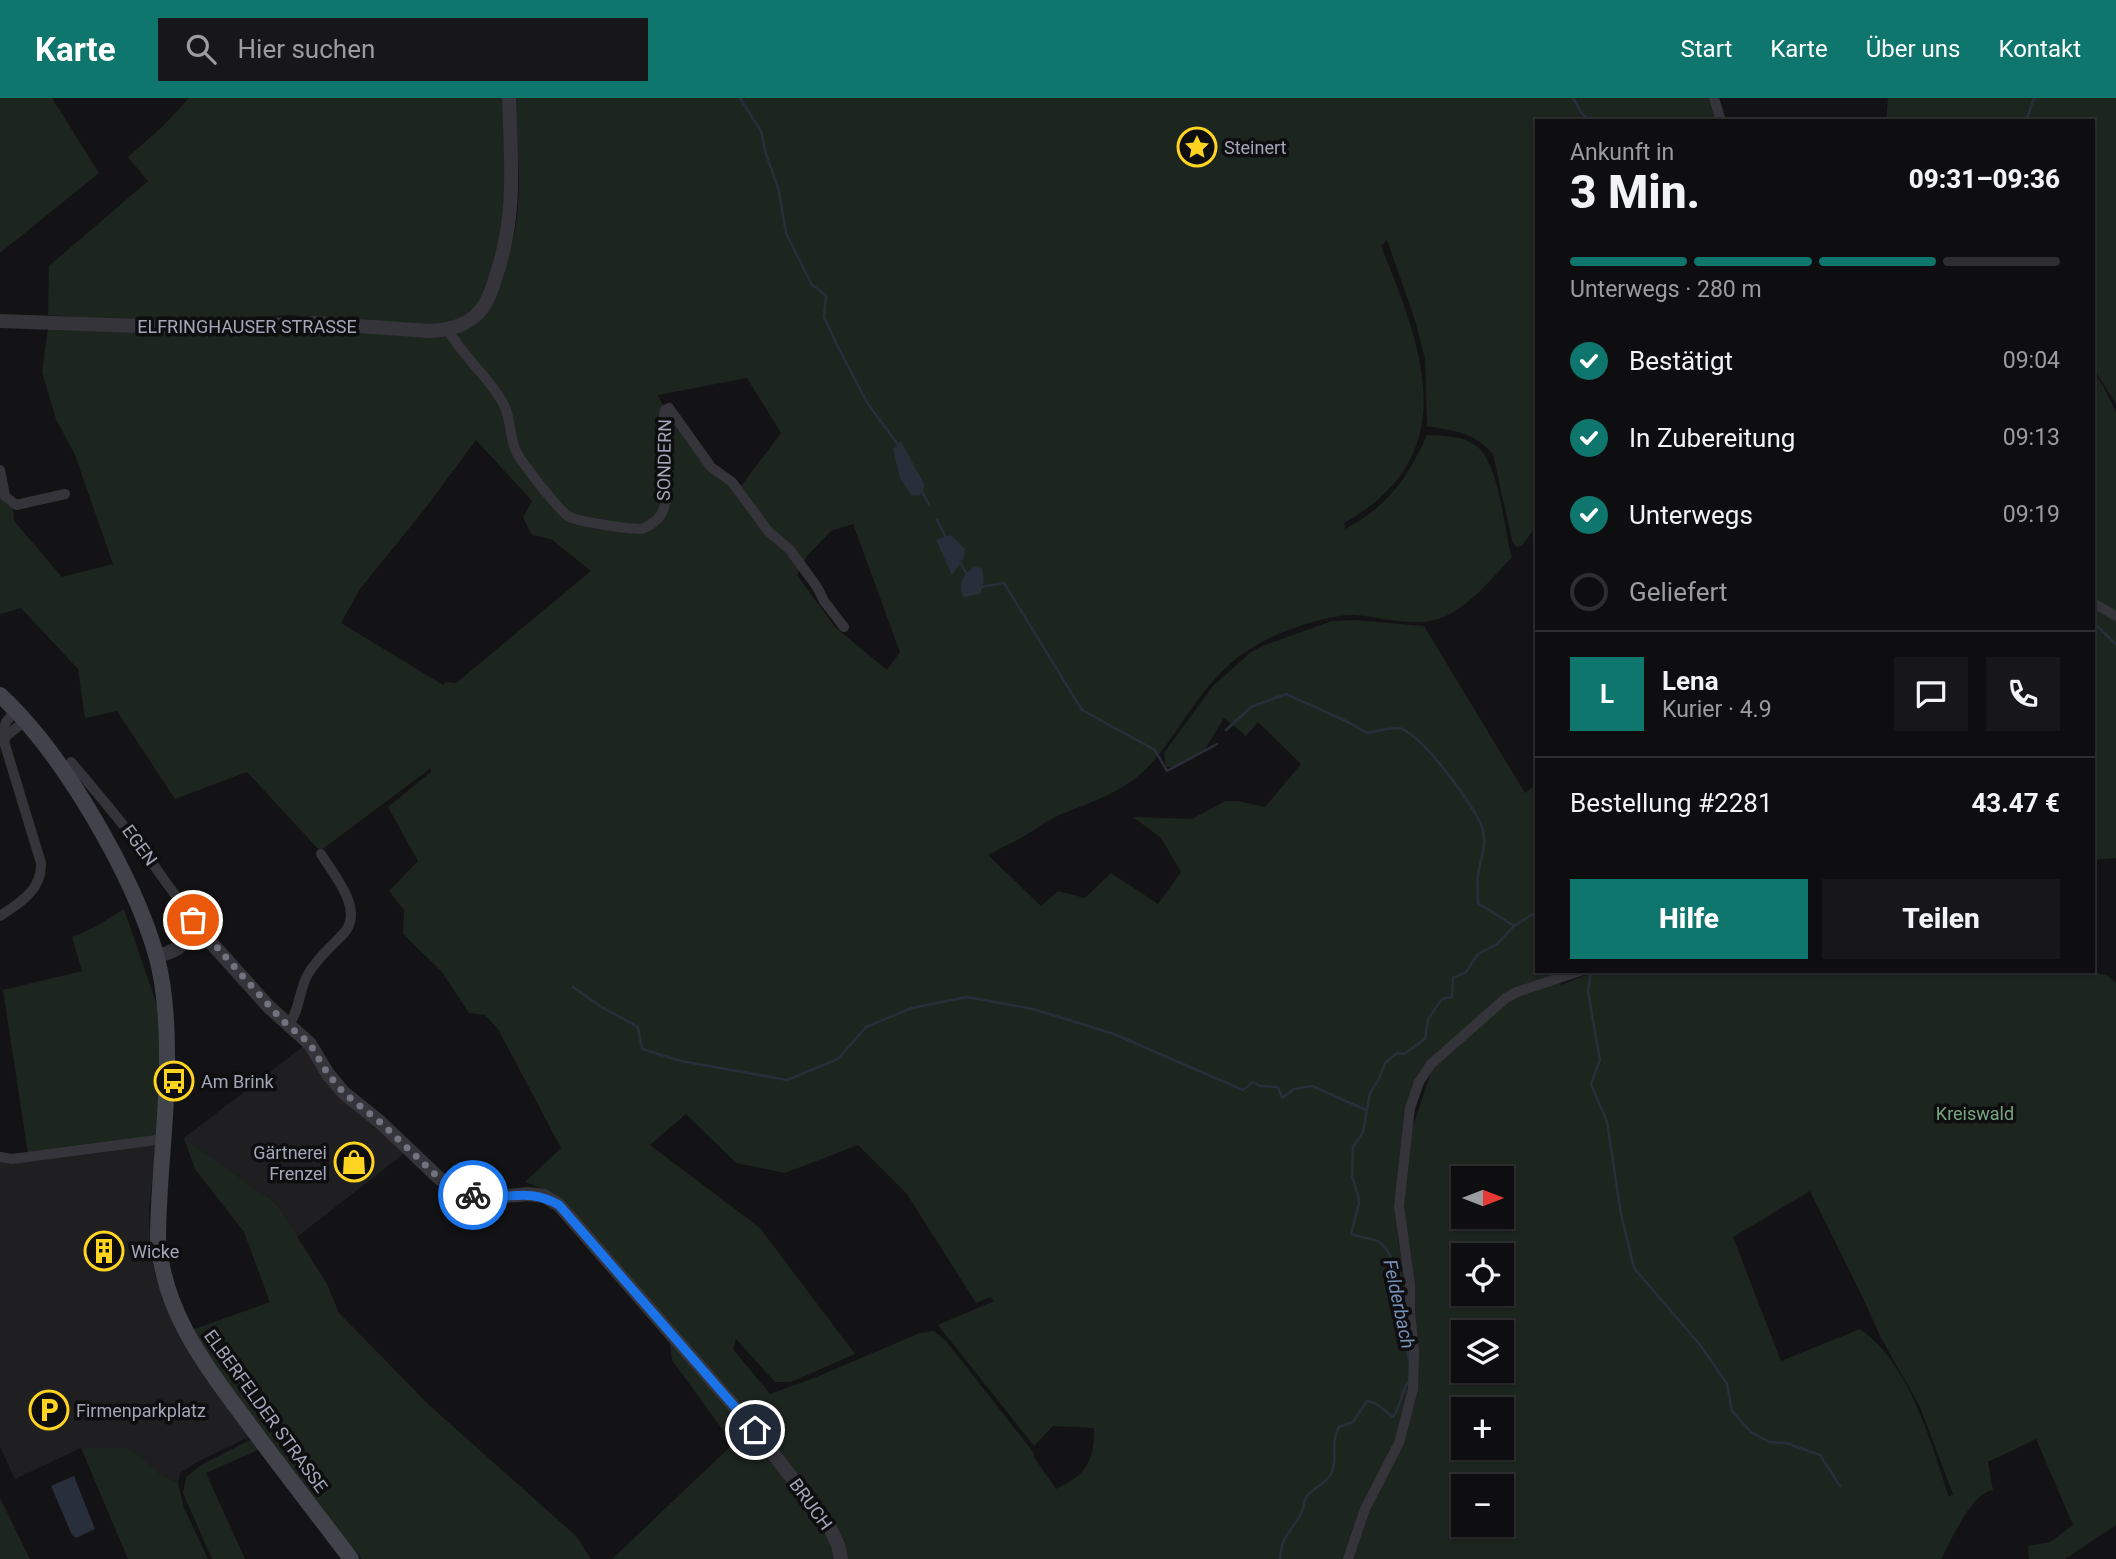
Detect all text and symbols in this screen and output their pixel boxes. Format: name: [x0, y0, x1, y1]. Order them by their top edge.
search box: [158, 18, 648, 81]
text: Karte: [35, 30, 116, 69]
icon: search: [182, 30, 220, 68]
text: Hier suchen: [238, 34, 375, 64]
text: Start: [1681, 35, 1732, 63]
text: Karte: [1770, 35, 1828, 63]
text: Über uns: [1866, 35, 1960, 63]
text: Kontakt: [1998, 35, 2081, 63]
place icon: Steinert: [1176, 126, 1218, 168]
place label: Steinert: [1224, 137, 1287, 158]
text: Ankunft in: [1570, 139, 1674, 166]
text: 09:31–09:36: [1909, 164, 2060, 194]
text: 3 Min.: [1570, 165, 1700, 219]
text: Unterwegs · 280 m: [1570, 276, 1762, 303]
street label: ELFRINGHAUSER STRASSE: [137, 316, 357, 337]
icon: check: [1570, 342, 1608, 380]
text: Bestätigt: [1629, 346, 1733, 376]
text: 09:04: [2003, 347, 2060, 374]
street label: SONDERN: [653, 419, 675, 501]
icon: check: [1570, 419, 1608, 457]
text: In Zubereitung: [1629, 423, 1795, 453]
text: 09:13: [2003, 424, 2060, 451]
icon: check: [1570, 496, 1608, 534]
text: Unterwegs: [1629, 500, 1753, 530]
text: 09:19: [2003, 501, 2060, 528]
text: Geliefert: [1629, 577, 1727, 607]
button: chat: [1894, 657, 1968, 731]
button: phone: [1986, 657, 2060, 731]
text: Lena: [1662, 666, 1719, 696]
text: L: [1600, 679, 1614, 709]
text: Kurier · 4.9: [1662, 696, 1772, 723]
text: Bestellung #2281: [1570, 788, 1773, 818]
text: 43.47 €: [1971, 788, 2060, 818]
street label: EGEN: [118, 820, 162, 870]
button: Hilfe: [1570, 879, 1808, 959]
button: Teilen: [1822, 879, 2060, 959]
pin: [163, 890, 223, 950]
icon: bag: [174, 901, 212, 939]
bus stop icon: Am Brink: [153, 1060, 195, 1102]
place label: Am Brink: [201, 1071, 275, 1092]
park label: Kreiswald: [1936, 1103, 2014, 1124]
shop icon: Gärtnerei Frenzel: [333, 1141, 375, 1183]
place label: Gärtnerei Frenzel: [253, 1142, 327, 1184]
courier: [438, 1160, 508, 1230]
north arrow: [1451, 1166, 1514, 1228]
map controls: [1451, 1166, 1514, 1537]
icon: bike: [454, 1176, 492, 1214]
building icon: Wicke: [83, 1230, 125, 1272]
place label: Wicke: [131, 1241, 179, 1262]
button: locate: [1451, 1243, 1514, 1306]
water label: Felderbach: [1378, 1257, 1420, 1351]
button: layers: [1451, 1320, 1514, 1383]
street label: ELBERFELDER STRASSE: [200, 1326, 332, 1496]
parking icon: Firmenparkplatz: [28, 1389, 70, 1431]
button: +: [1451, 1397, 1514, 1460]
place label: Firmenparkplatz: [76, 1400, 206, 1421]
pin: [725, 1400, 785, 1460]
icon: home: [736, 1411, 774, 1449]
street label: BRUCH: [785, 1474, 837, 1534]
button: −: [1451, 1474, 1514, 1537]

